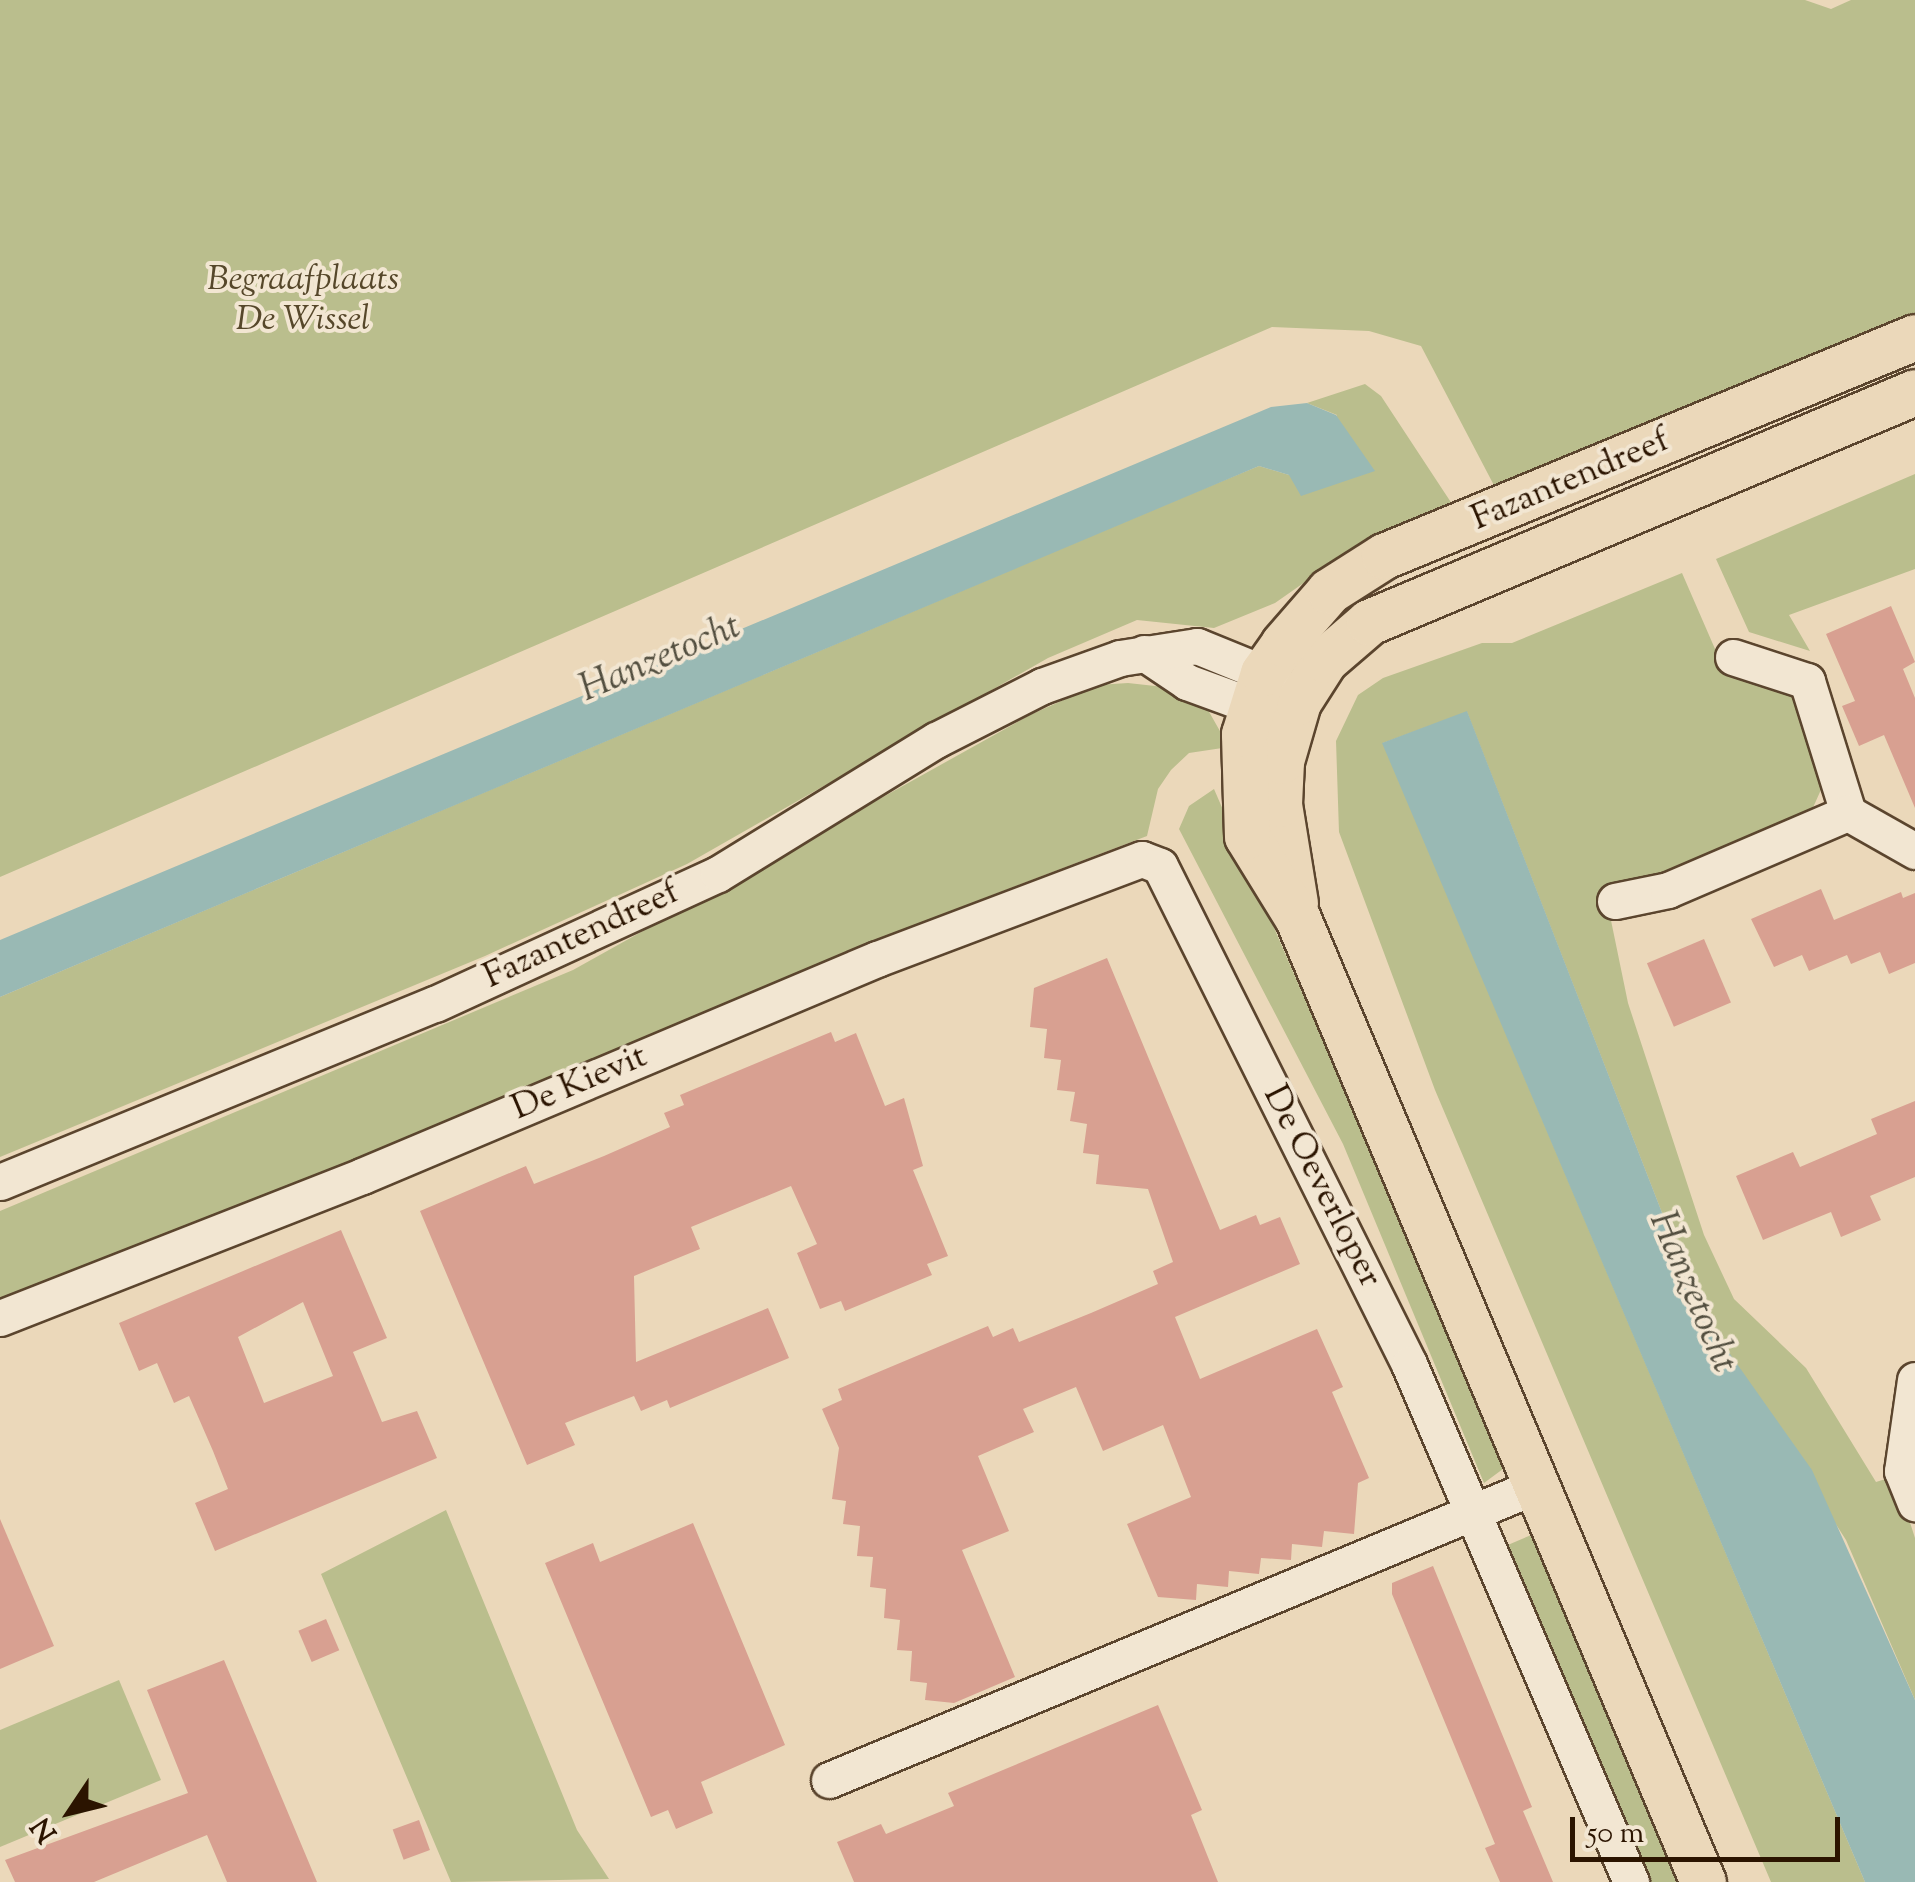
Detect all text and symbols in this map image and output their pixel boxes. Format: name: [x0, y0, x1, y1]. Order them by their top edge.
park label: Begraafplaats De Wissel: [207, 260, 399, 342]
street label: Fazantendreef: [1466, 421, 1676, 541]
water label: Hanzetocht: [574, 606, 748, 714]
street label: Fazantendreef: [478, 872, 686, 1000]
street label: De Kievit: [506, 1037, 654, 1131]
street label: De Oeverloper: [1252, 1079, 1390, 1295]
water label: Hanzetocht: [1637, 1206, 1745, 1380]
north arrow: [20, 1762, 120, 1862]
scale bar: [1575, 1797, 1845, 1859]
text: N: [23, 1809, 68, 1850]
text: 50 m: [1587, 1813, 1644, 1856]

